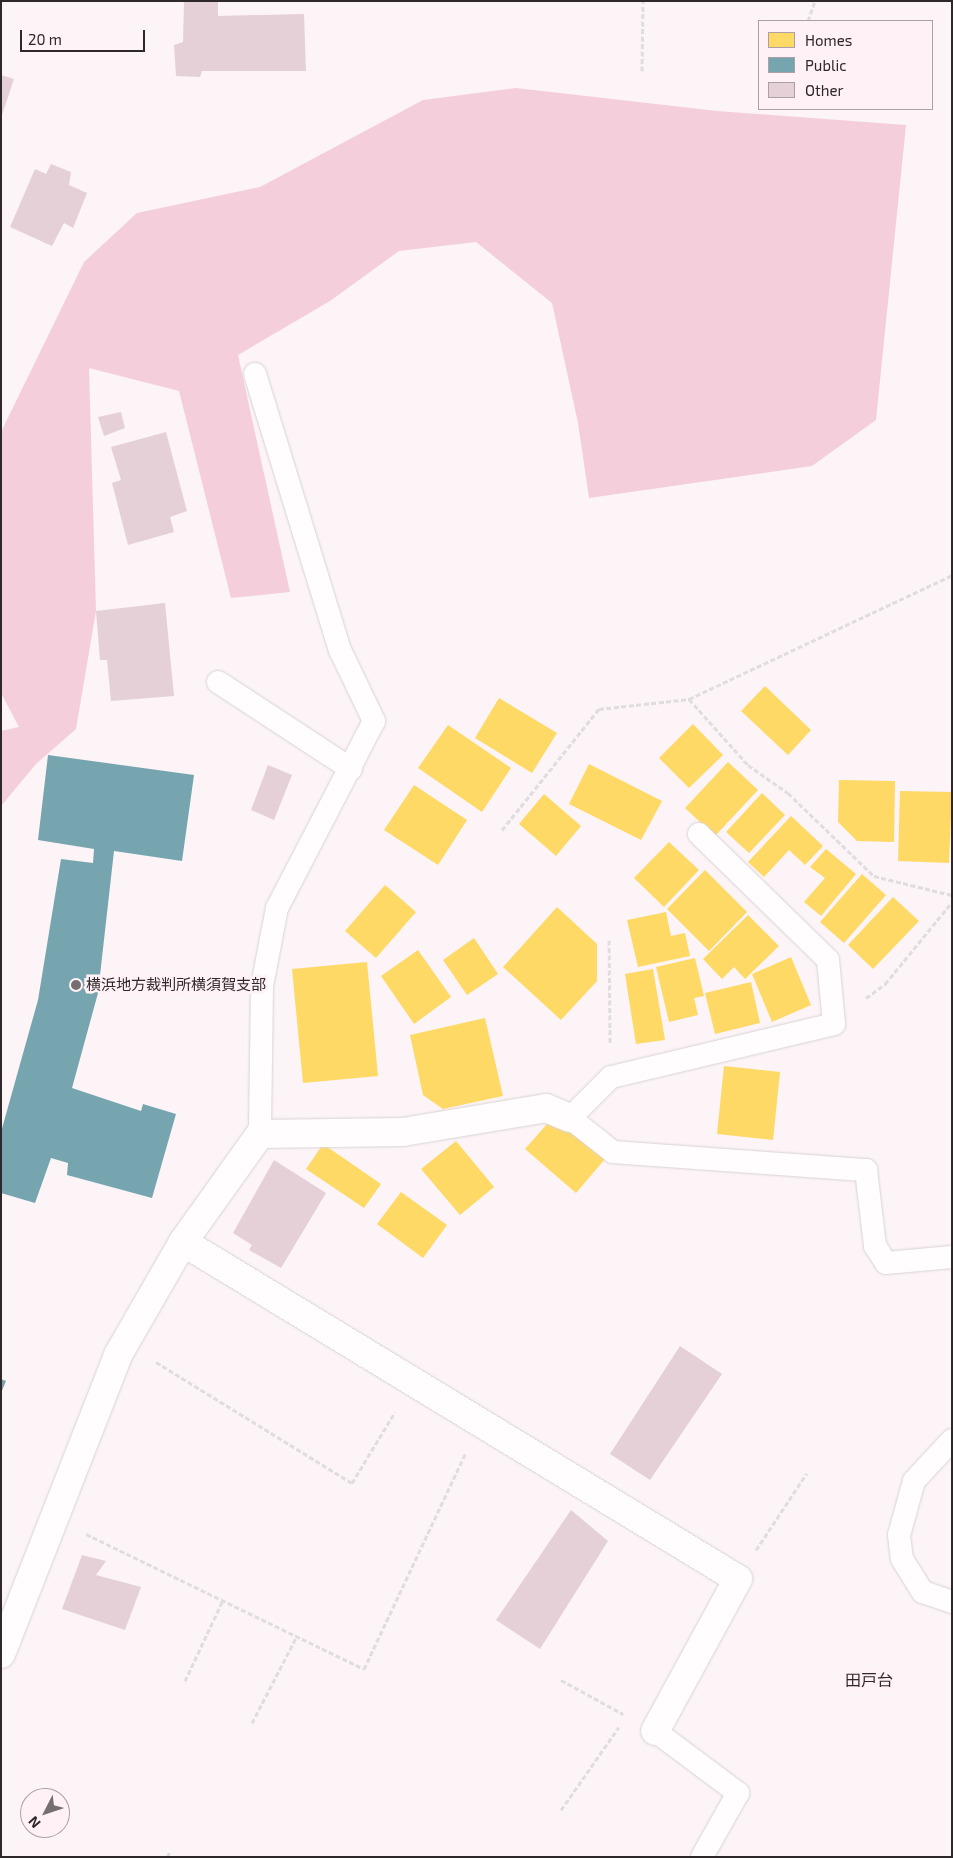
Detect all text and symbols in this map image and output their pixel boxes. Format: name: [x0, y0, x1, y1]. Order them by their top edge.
scale bar: [22, 20, 148, 52]
legend: [758, 20, 933, 110]
text: 20 m: [28, 30, 62, 48]
text: Homes: [805, 31, 852, 49]
text: Public: [805, 56, 846, 74]
text: Other: [805, 81, 844, 99]
place label: 横浜地方裁判所横須賀支部: [86, 976, 266, 994]
marker: 横浜地方裁判所横須賀支部: [70, 979, 82, 991]
district label: 田戸台: [845, 1670, 893, 1690]
north arrow: [20, 1788, 70, 1838]
text: N: [24, 1813, 44, 1832]

